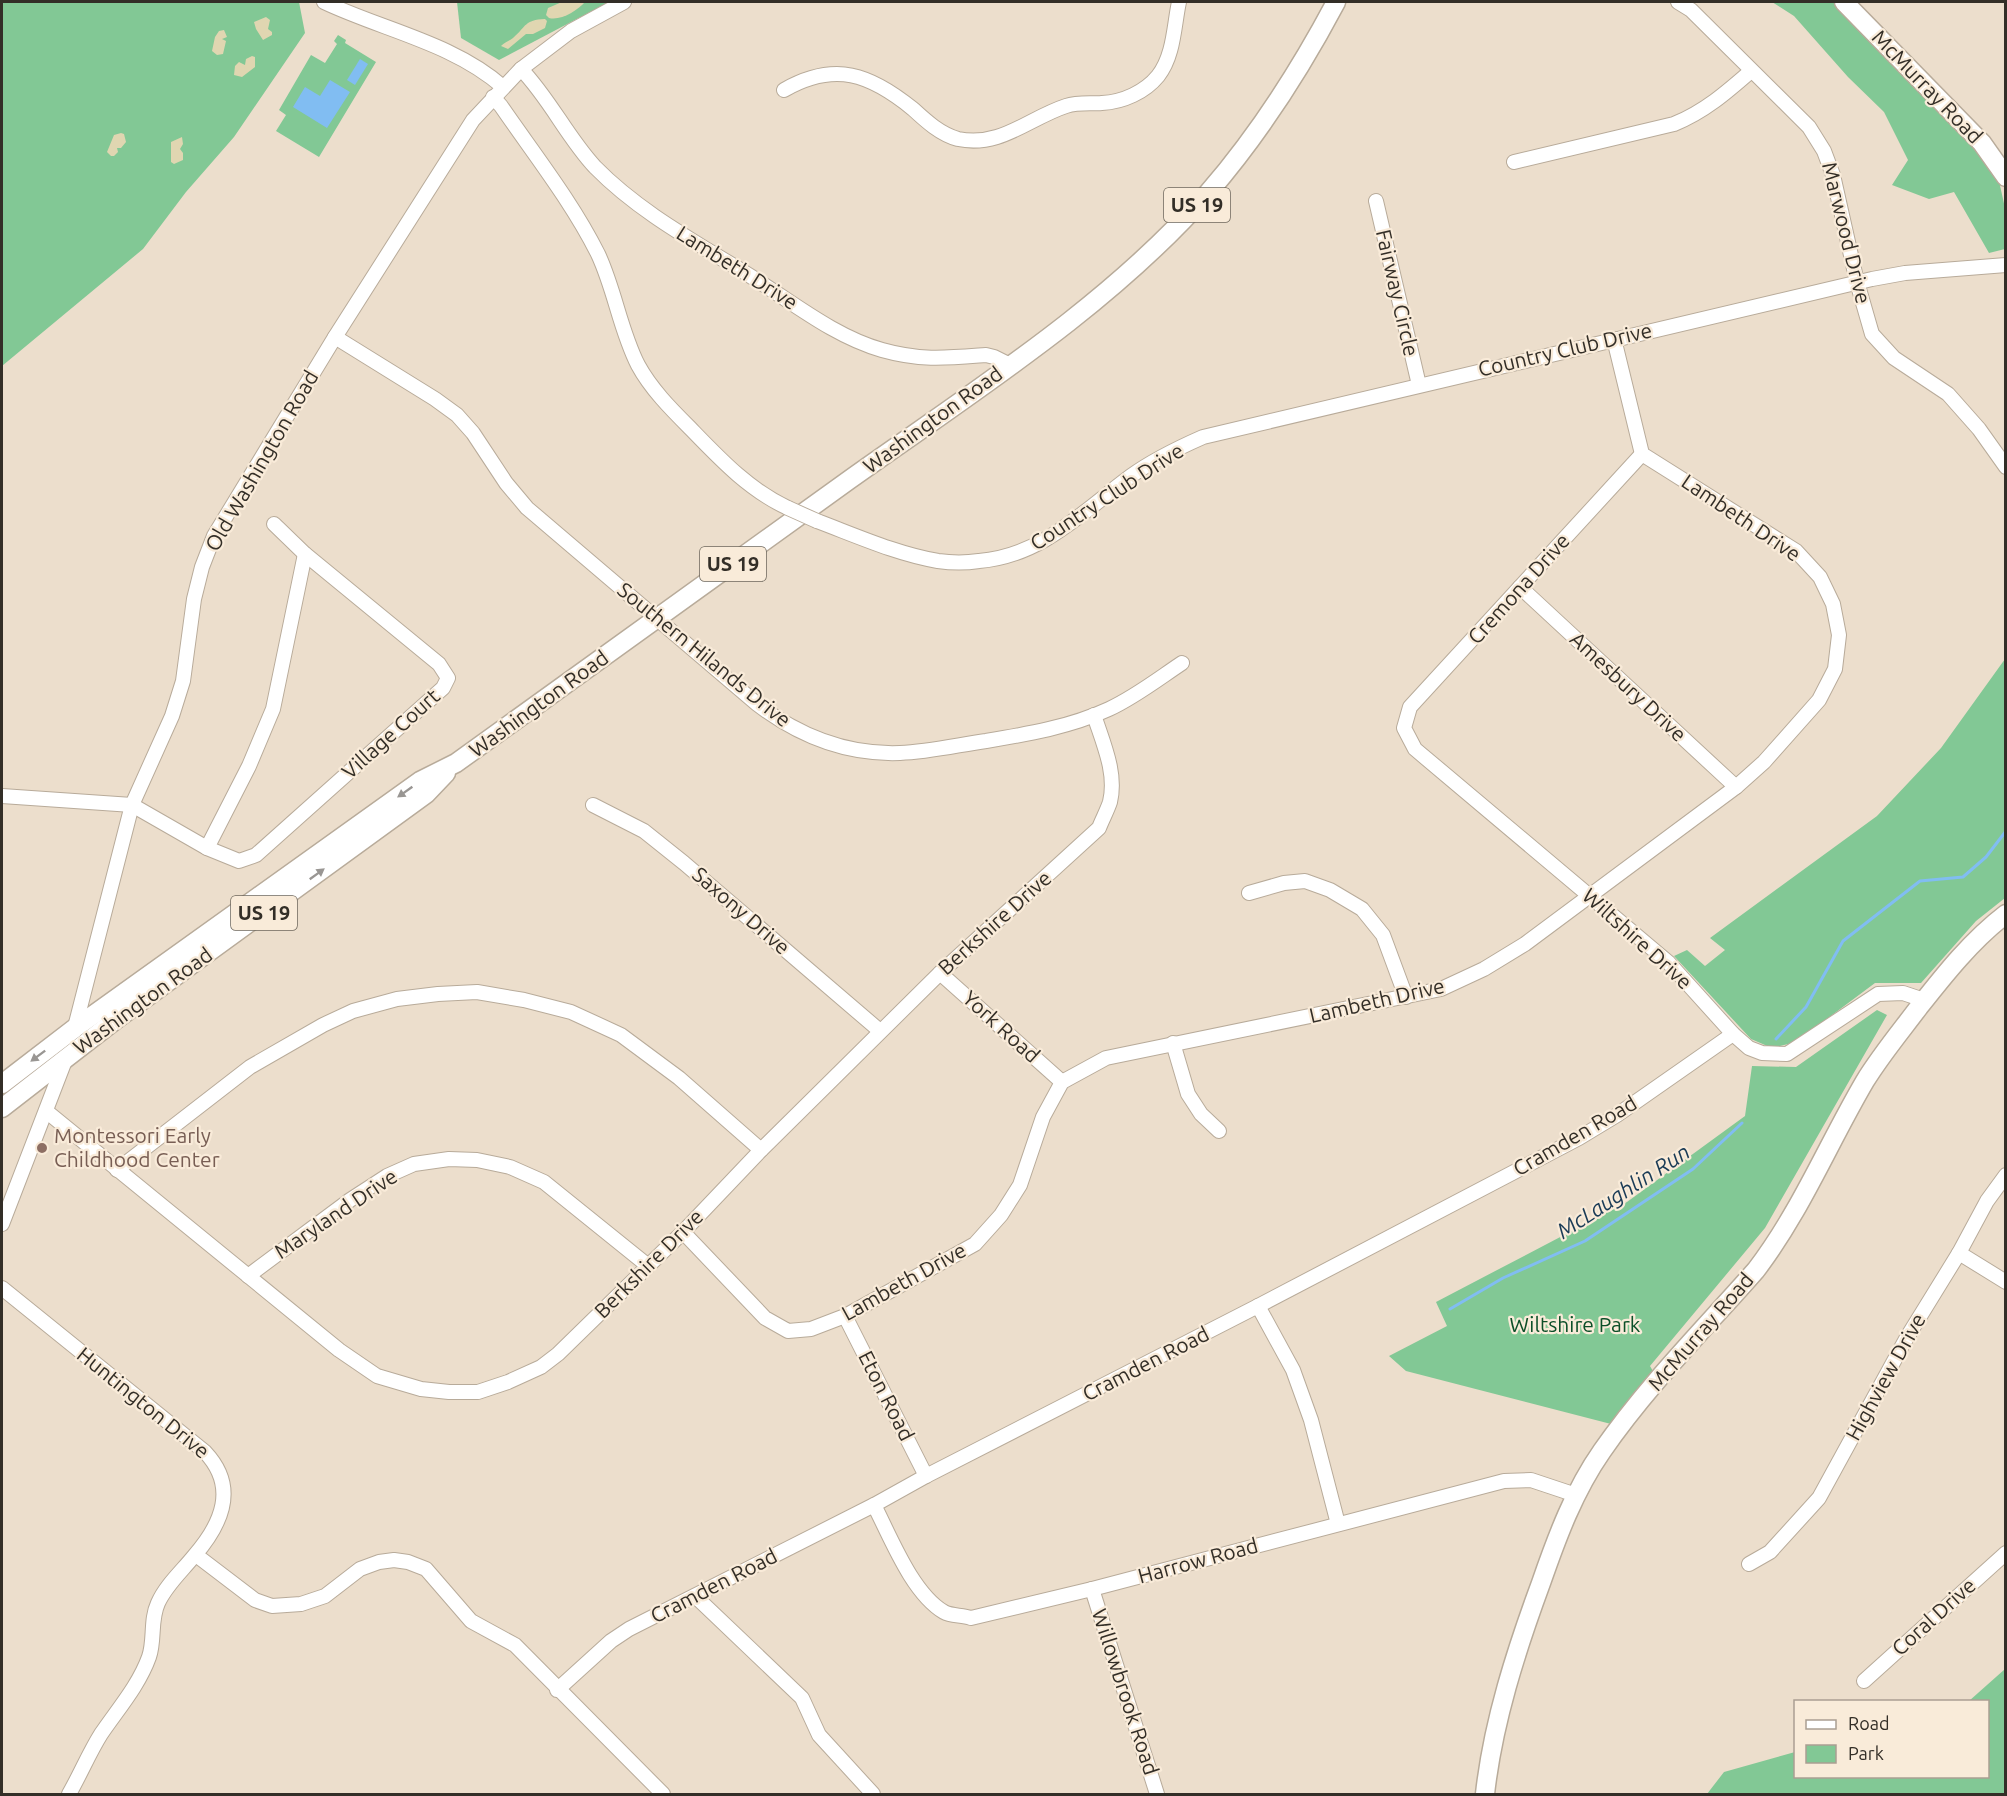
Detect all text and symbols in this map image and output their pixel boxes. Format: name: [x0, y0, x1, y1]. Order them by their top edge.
street label: McMurray Road: [1868, 25, 1988, 148]
street label: Marwood Drive: [1818, 160, 1876, 306]
road number: US 19: [1164, 188, 1230, 222]
street label: Lambeth Drive: [673, 220, 802, 314]
street label: Fairway Circle: [1372, 227, 1424, 358]
street label: Country Club Drive: [1475, 317, 1654, 381]
street label: Washington Road: [858, 361, 1007, 478]
street label: Old Washington Road: [200, 366, 323, 555]
street label: Country Club Drive: [1025, 438, 1188, 555]
street label: Lambeth Drive: [1678, 469, 1806, 566]
street label: Cremona Drive: [1462, 528, 1574, 648]
road number: US 19: [700, 547, 766, 581]
street label: Southern Hilands Drive: [613, 577, 796, 731]
street label: Amesbury Drive: [1566, 626, 1692, 746]
street label: Washington Road: [464, 645, 613, 762]
street label: Village Court: [337, 683, 444, 783]
one-way arrow: [397, 786, 413, 798]
street label: Saxony Drive: [688, 862, 795, 959]
street label: Berkshire Drive: [933, 865, 1056, 979]
one-way arrow: [309, 868, 325, 880]
street label: Wiltshire Drive: [1578, 883, 1697, 994]
road number: US 19: [231, 896, 297, 930]
street label: Washington Road: [68, 942, 217, 1059]
street label: Lambeth Drive: [1307, 973, 1447, 1027]
street label: York Road: [958, 985, 1045, 1067]
one-way arrow: [30, 1049, 45, 1061]
street label: Cramden Road: [1508, 1090, 1641, 1180]
place label: Montessori Early Childhood Center: [54, 1123, 220, 1171]
water label: McLaughlin Run: [1552, 1138, 1694, 1243]
marker: Montessori Early Childhood Center: [35, 1141, 49, 1155]
street label: Maryland Drive: [270, 1163, 401, 1263]
street label: Berkshire Drive: [589, 1204, 708, 1323]
street label: Lambeth Drive: [837, 1237, 970, 1325]
street label: McMurray Road: [1643, 1268, 1758, 1395]
street label: Highview Drive: [1840, 1309, 1930, 1444]
park label: Wiltshire Park: [1510, 1312, 1641, 1336]
street label: Cramden Road: [1078, 1321, 1213, 1405]
street label: Huntington Drive: [73, 1342, 215, 1463]
street label: Eton Road: [854, 1347, 920, 1444]
street label: Harrow Road: [1135, 1533, 1260, 1588]
street label: Cramden Road: [646, 1543, 781, 1627]
street label: Coral Drive: [1887, 1573, 1980, 1660]
street label: Willowbrook Road: [1088, 1606, 1164, 1778]
legend: [1794, 1700, 1989, 1778]
text: Road: [1848, 1713, 1890, 1733]
text: Park: [1848, 1743, 1884, 1763]

